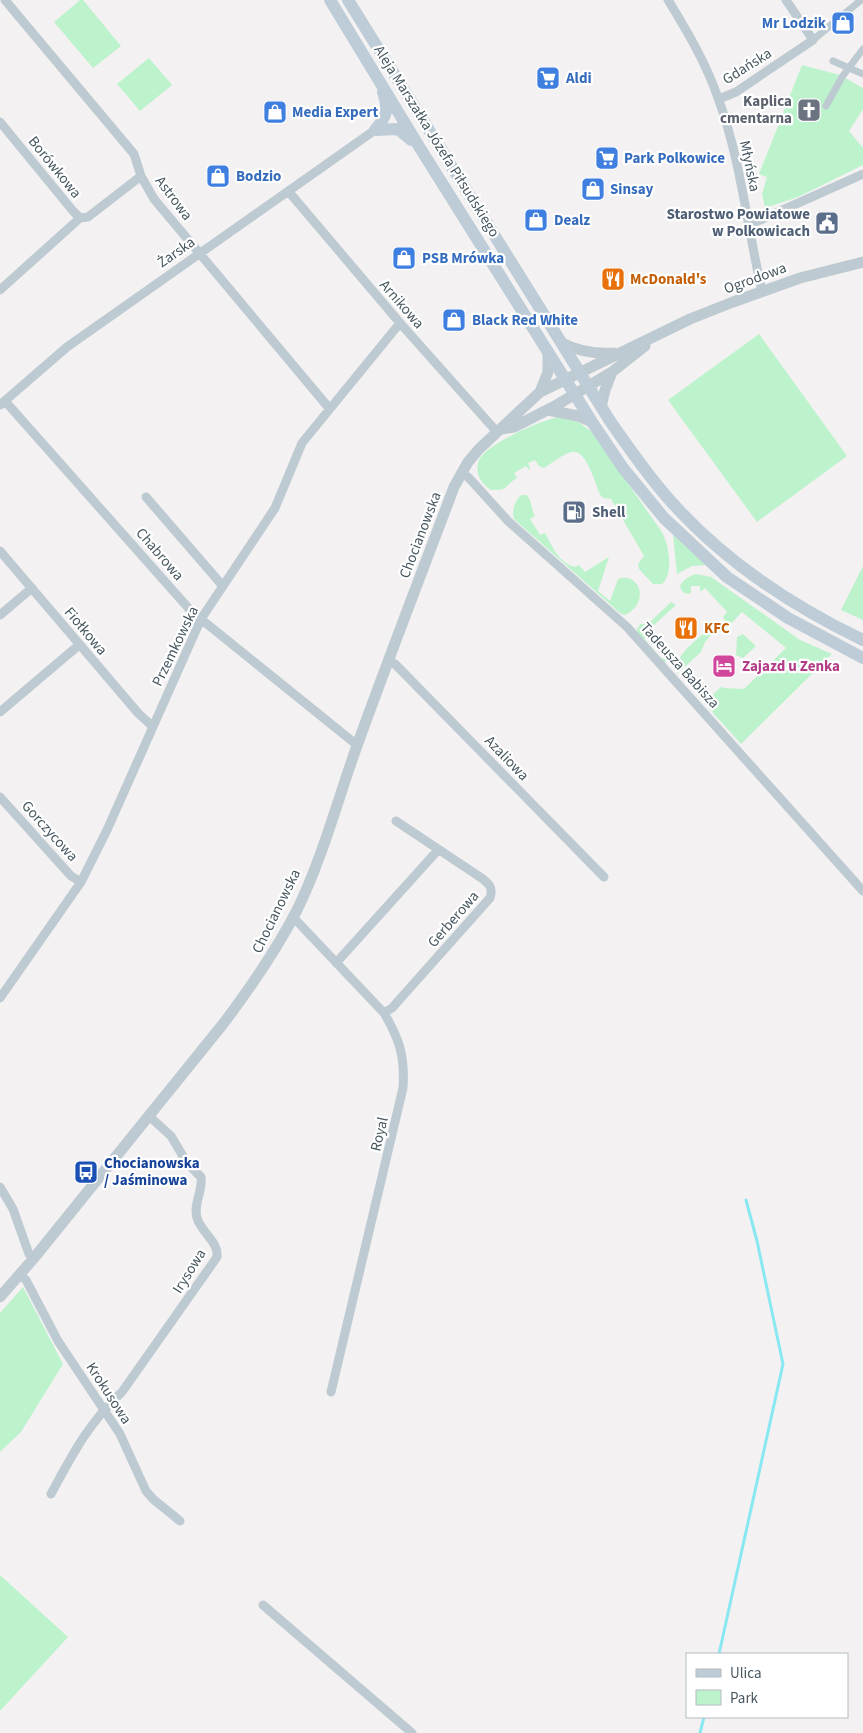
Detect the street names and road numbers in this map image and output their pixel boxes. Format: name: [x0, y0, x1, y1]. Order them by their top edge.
street label: Aleja Marszałka Józefa Piłsudskiego: [369, 41, 504, 241]
street label: Gdańska: [719, 43, 776, 90]
street label: Borówkowa: [23, 132, 86, 203]
street label: Młyńska: [734, 139, 765, 194]
street label: Astrowa: [150, 172, 197, 225]
street label: Żarska: [153, 232, 199, 273]
street label: Ogrodowa: [721, 257, 789, 300]
street label: Arnikowa: [374, 275, 429, 333]
street label: Chocianowska: [394, 489, 447, 581]
street label: Chabrowa: [131, 523, 189, 585]
street label: Fiołkowa: [59, 603, 112, 660]
street label: Przemkowska: [147, 603, 204, 690]
street label: Tadeusza Babisza: [635, 618, 724, 713]
street label: Azaliowa: [480, 731, 533, 786]
street label: Gorczycowa: [17, 796, 83, 866]
street label: Chocianowska: [247, 866, 306, 957]
street label: Gerberowa: [423, 886, 484, 952]
street label: Royal: [365, 1115, 394, 1153]
street label: Irysowa: [168, 1245, 211, 1298]
street label: Krokusowa: [81, 1358, 136, 1428]

